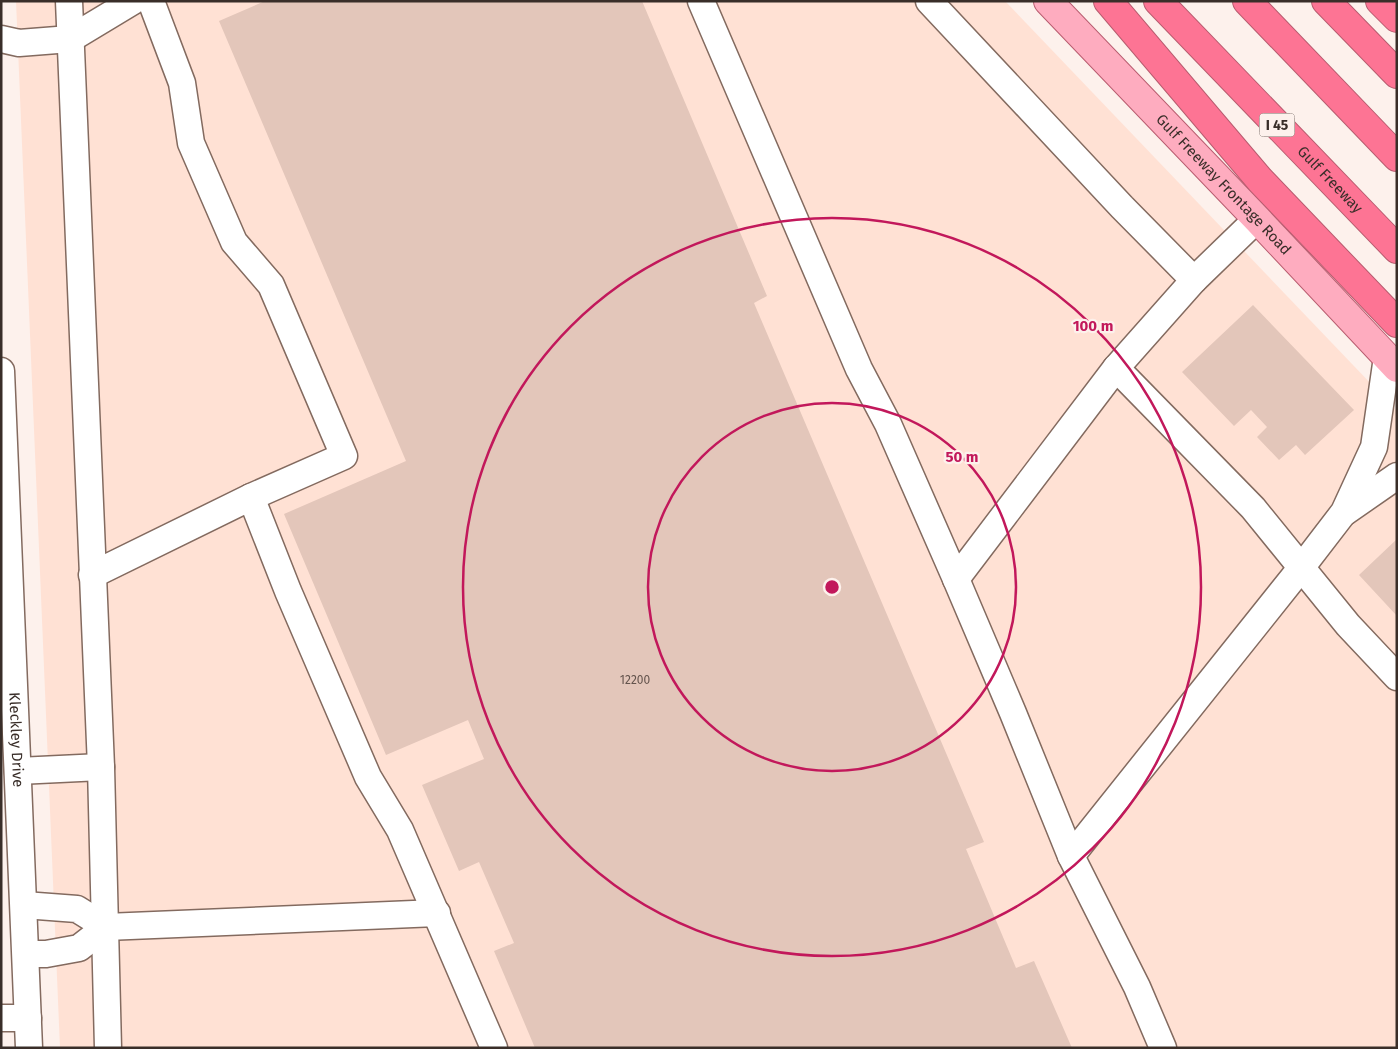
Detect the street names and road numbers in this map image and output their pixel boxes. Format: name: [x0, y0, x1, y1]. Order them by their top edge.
street label: Gulf Freeway Frontage Road: [1152, 110, 1295, 259]
road number: I 45: [1260, 114, 1294, 136]
street label: Gulf Freeway: [1294, 142, 1367, 217]
street label: Kleckley Drive: [5, 692, 27, 788]

